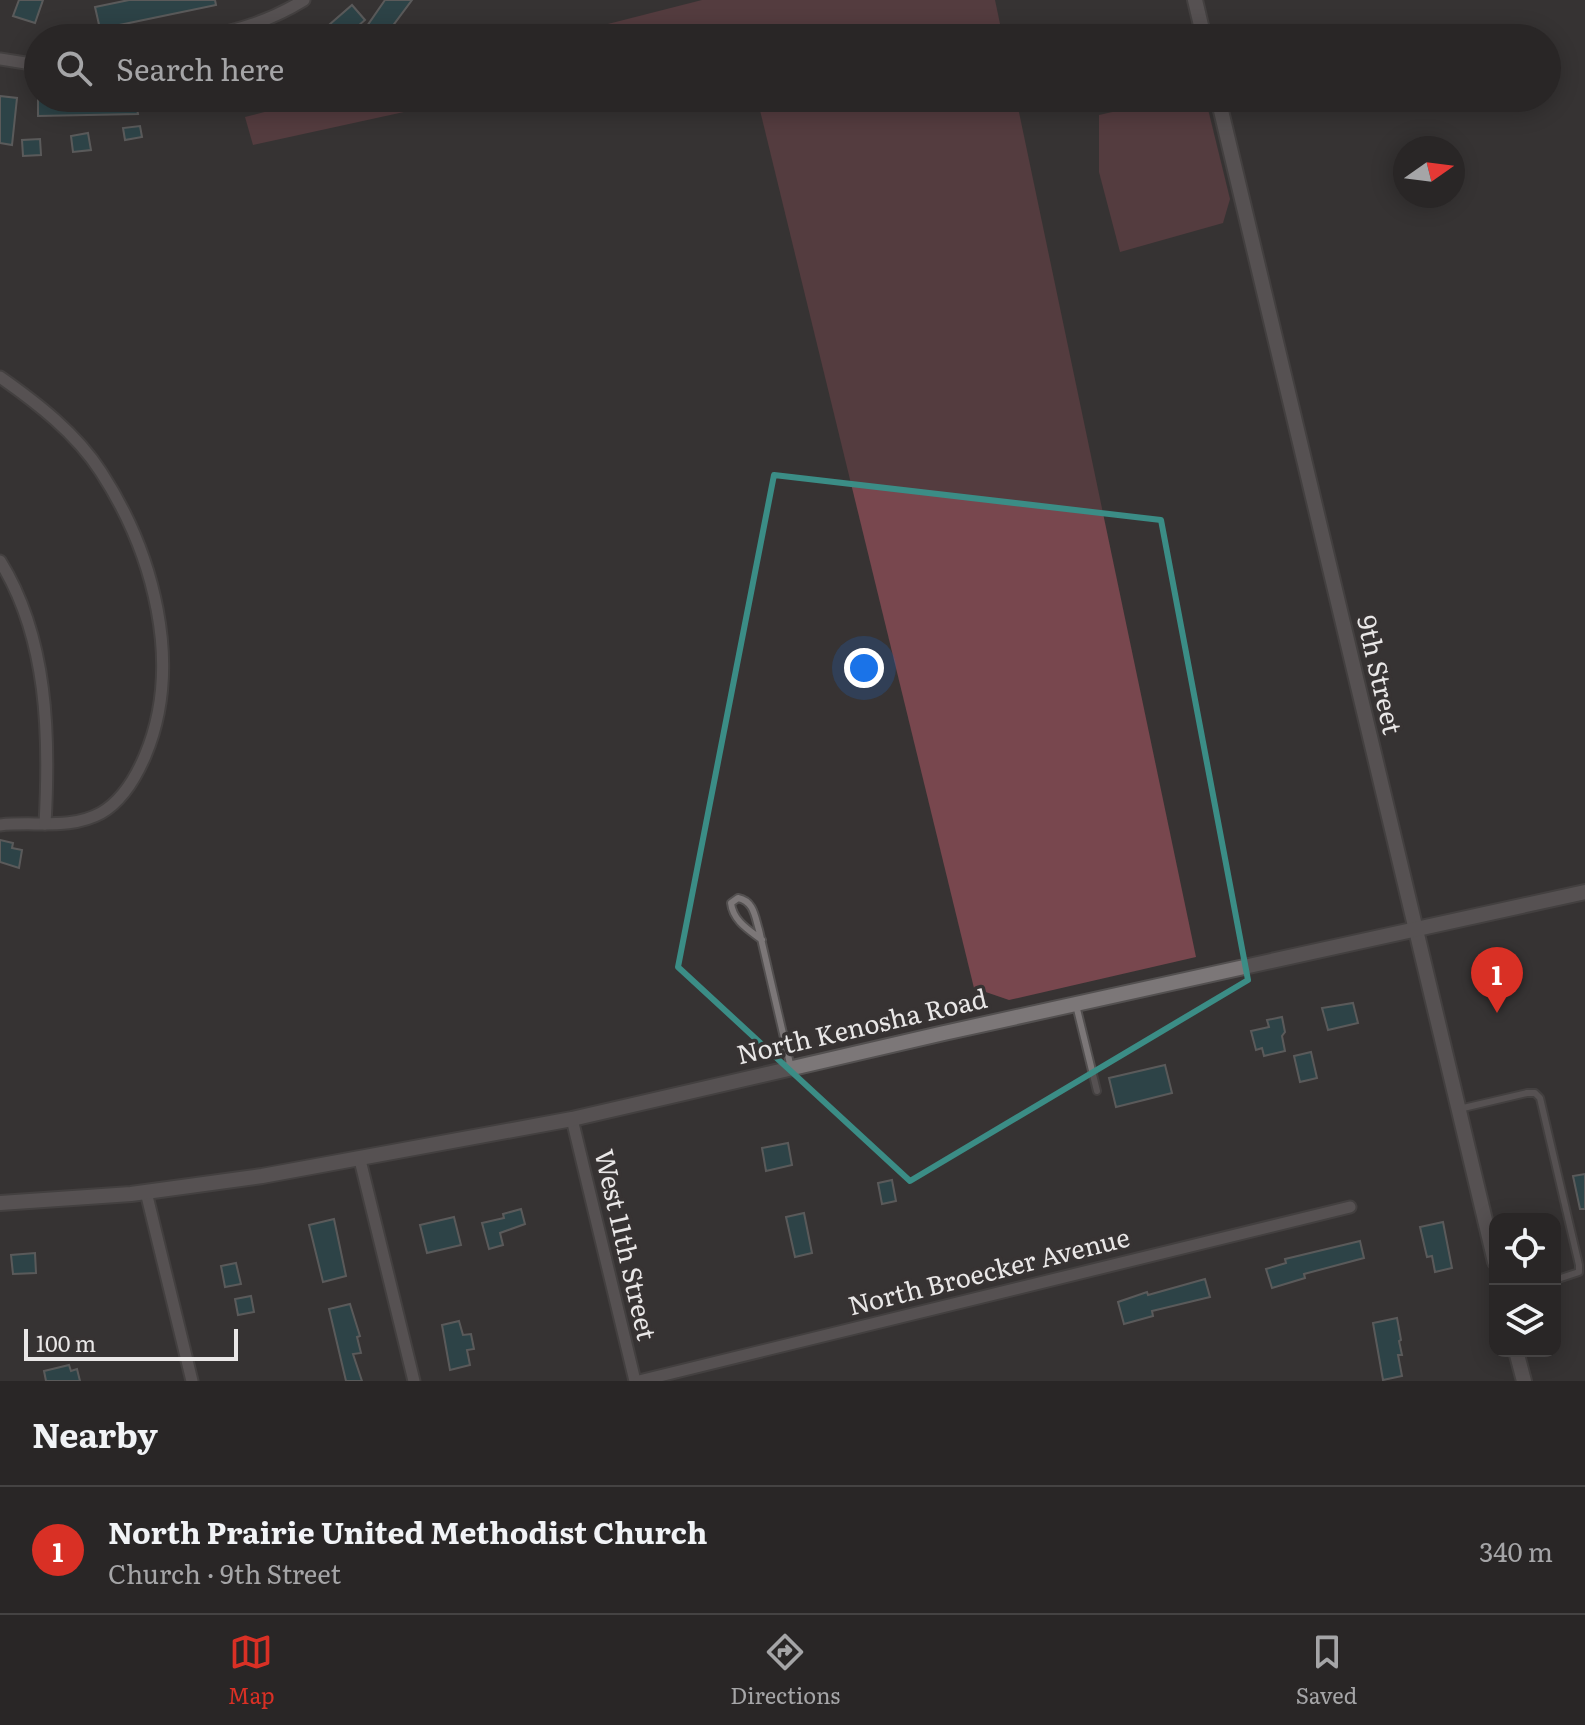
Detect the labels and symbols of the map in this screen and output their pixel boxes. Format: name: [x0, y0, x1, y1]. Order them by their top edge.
north arrow: [1393, 136, 1465, 208]
street label: 9th Street: [1349, 611, 1414, 738]
your location: [844, 648, 884, 688]
pin: 1: [1471, 947, 1523, 1013]
street label: North Kenosha Road: [732, 977, 991, 1072]
street label: West 11th Street: [587, 1145, 668, 1344]
street label: North Broecker Avenue: [844, 1216, 1133, 1323]
scale bar: [24, 1325, 238, 1361]

